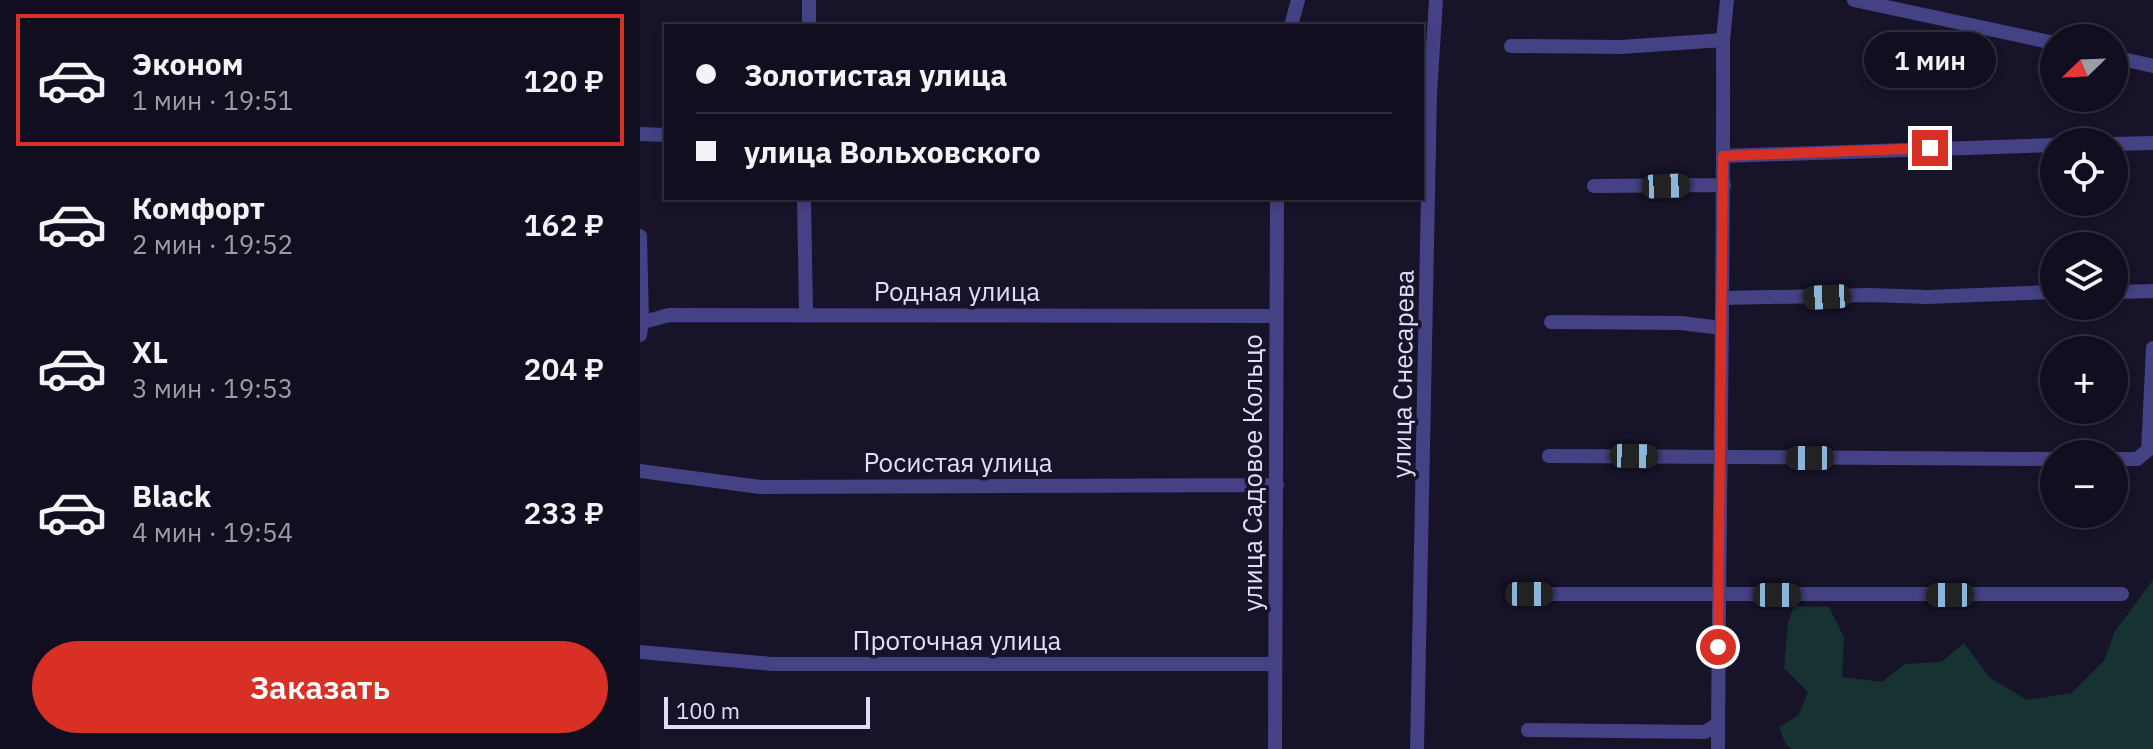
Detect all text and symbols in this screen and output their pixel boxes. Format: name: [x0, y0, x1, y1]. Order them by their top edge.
north arrow: [2040, 24, 2128, 112]
map controls: [2040, 24, 2128, 528]
callout: 1 мин: [1864, 32, 1996, 88]
text: 1 мин: [1894, 43, 1966, 77]
icon: car: [36, 44, 108, 116]
text: Эконом: [132, 44, 243, 83]
text: Золотистая улица: [744, 55, 1007, 94]
text: 120 ₽: [523, 61, 604, 100]
text: 1 мин · 19:51: [132, 83, 293, 117]
button: locate: [2040, 128, 2128, 216]
route end: [1912, 130, 1948, 166]
text: улица Вольховского: [744, 132, 1041, 171]
car: [1642, 173, 1690, 199]
icon: car: [36, 188, 108, 260]
text: Комфорт: [132, 188, 265, 227]
text: 162 ₽: [523, 205, 604, 244]
text: 2 мин · 19:52: [132, 227, 293, 261]
button: layers: [2040, 232, 2128, 320]
street label: улица Снесарева: [1383, 269, 1421, 479]
street label: Родная улица: [874, 274, 1040, 308]
car: [1802, 284, 1852, 310]
icon: car: [36, 332, 108, 404]
text: XL: [132, 332, 168, 371]
street label: улица Садовое Кольцо: [1235, 334, 1269, 612]
button: +: [2040, 336, 2128, 424]
text: 204 ₽: [523, 349, 604, 388]
text: 3 мин · 19:53: [132, 371, 293, 405]
button: −: [2040, 440, 2128, 528]
car: [1610, 444, 1658, 468]
street label: Росистая улица: [863, 445, 1053, 479]
car: [1786, 446, 1834, 470]
icon: car: [36, 476, 108, 548]
text: Black: [132, 476, 211, 515]
text: 233 ₽: [523, 493, 604, 532]
text: 4 мин · 19:54: [132, 515, 293, 549]
car: [1505, 582, 1553, 606]
car: [1753, 583, 1801, 607]
car: [1926, 583, 1974, 607]
street label: Проточная улица: [852, 623, 1062, 657]
route start: [1700, 629, 1736, 665]
button: Заказать: [32, 641, 608, 733]
scale bar: [664, 693, 870, 729]
text: 100 m: [676, 696, 740, 725]

